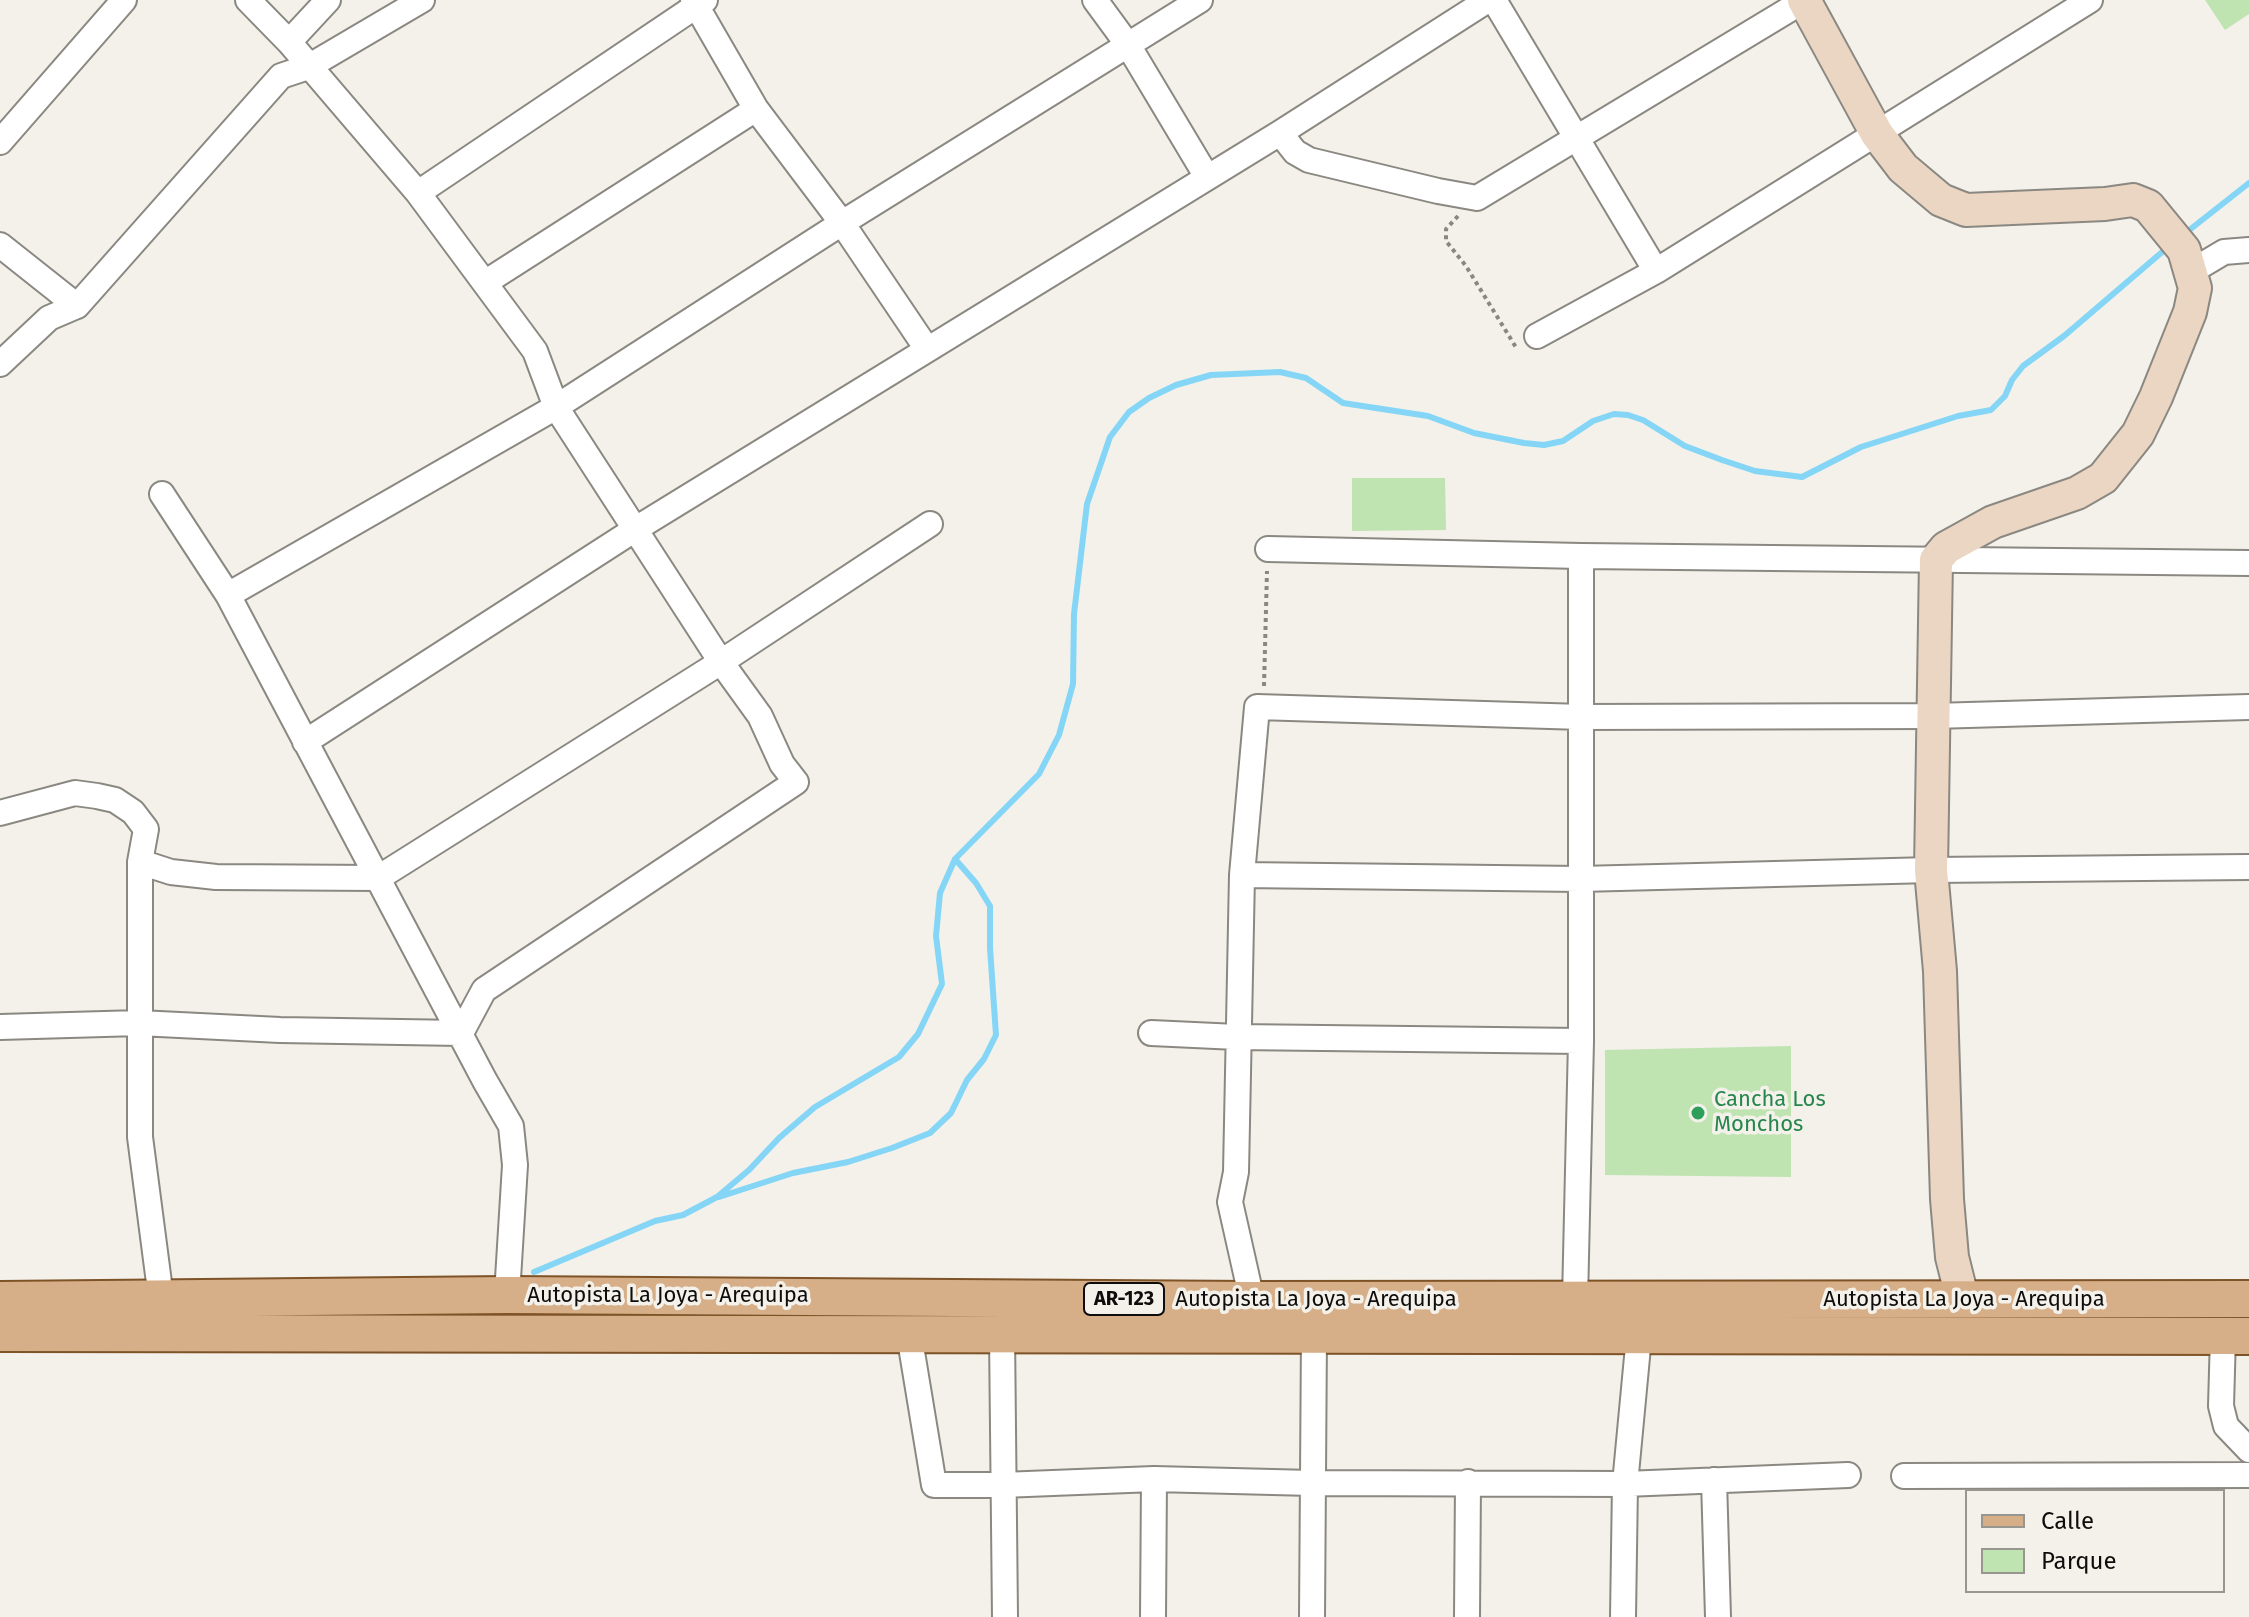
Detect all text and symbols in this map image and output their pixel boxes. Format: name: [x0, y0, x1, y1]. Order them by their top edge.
place label: Cancha Los Monchos: [1714, 1087, 1826, 1138]
marker: Cancha Los Monchos: [1689, 1104, 1707, 1122]
street label: Autopista La Joya - Arequipa: [527, 1283, 809, 1309]
road number: AR-123: [1084, 1283, 1164, 1315]
street label: Autopista La Joya - Arequipa: [1175, 1287, 1457, 1313]
street label: Autopista La Joya - Arequipa: [1823, 1287, 2105, 1313]
legend: [1965, 1489, 2225, 1593]
text: Calle: [2041, 1507, 2094, 1535]
text: Parque: [2041, 1547, 2117, 1575]

